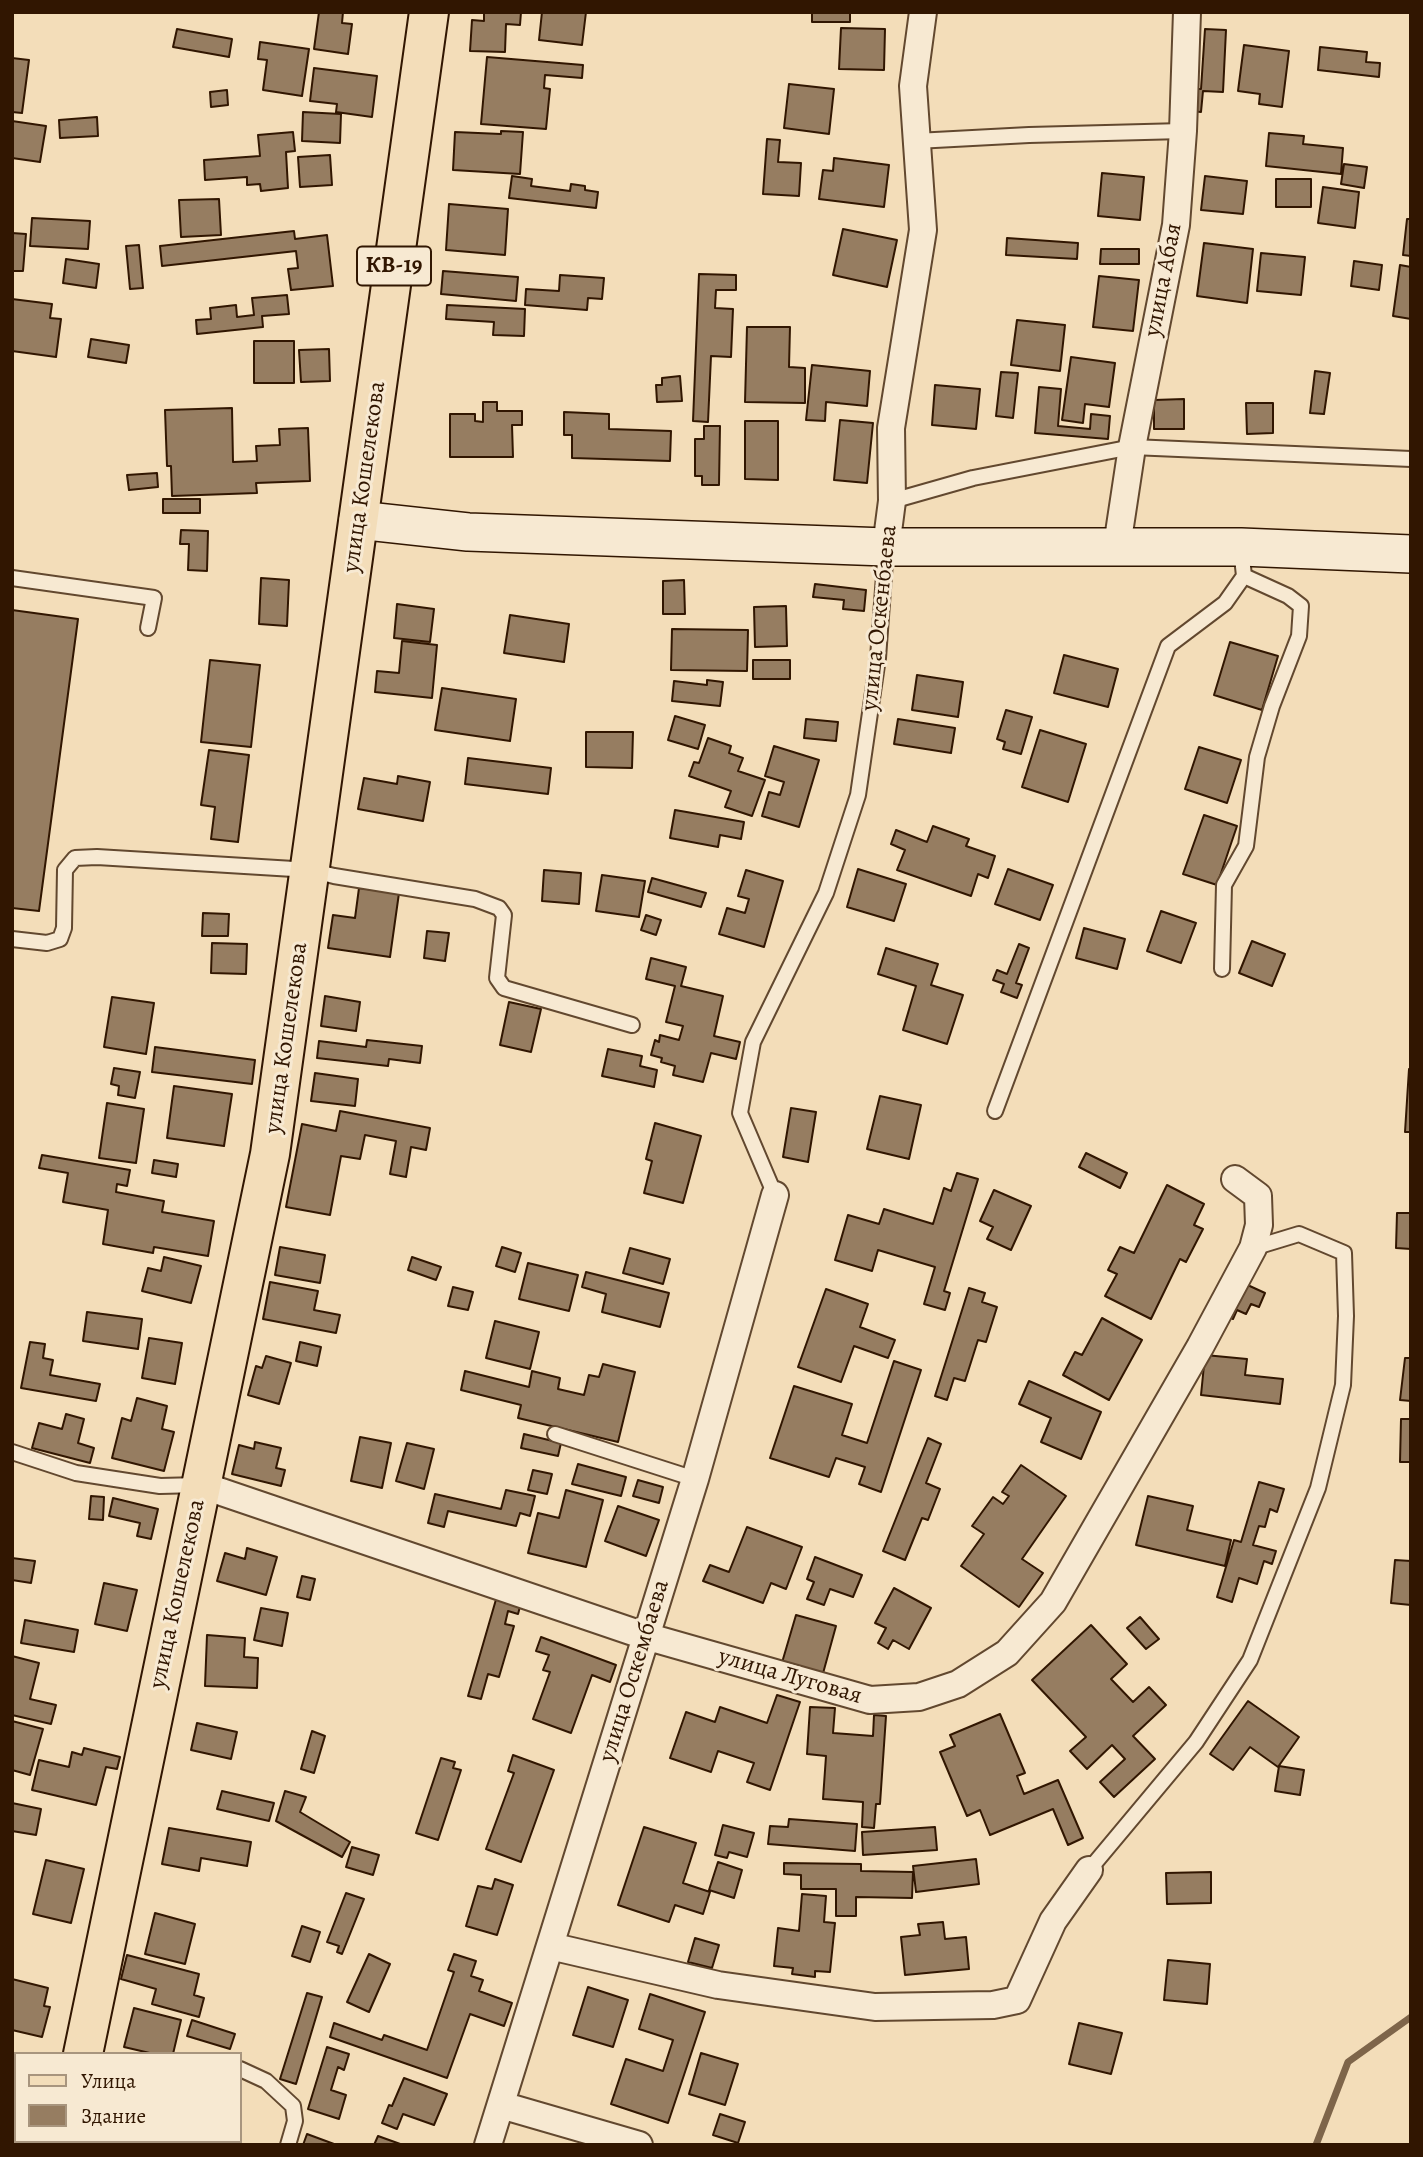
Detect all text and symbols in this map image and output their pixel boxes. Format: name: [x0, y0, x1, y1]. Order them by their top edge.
street label: улица Абая: [1139, 221, 1189, 339]
road number: КВ-19: [357, 246, 431, 286]
street label: улица Кошелекова: [337, 380, 393, 574]
street label: улица Оскенбаева: [856, 524, 904, 712]
street label: улица Кошелекова: [259, 941, 315, 1135]
street label: улица Кошелекова: [144, 1497, 212, 1691]
street label: улица Оскембаева: [594, 1576, 676, 1766]
street label: улица Луговая: [715, 1643, 865, 1711]
legend: [14, 2052, 242, 2143]
text: Улица: [81, 2067, 136, 2095]
text: Здание: [81, 2102, 146, 2130]

